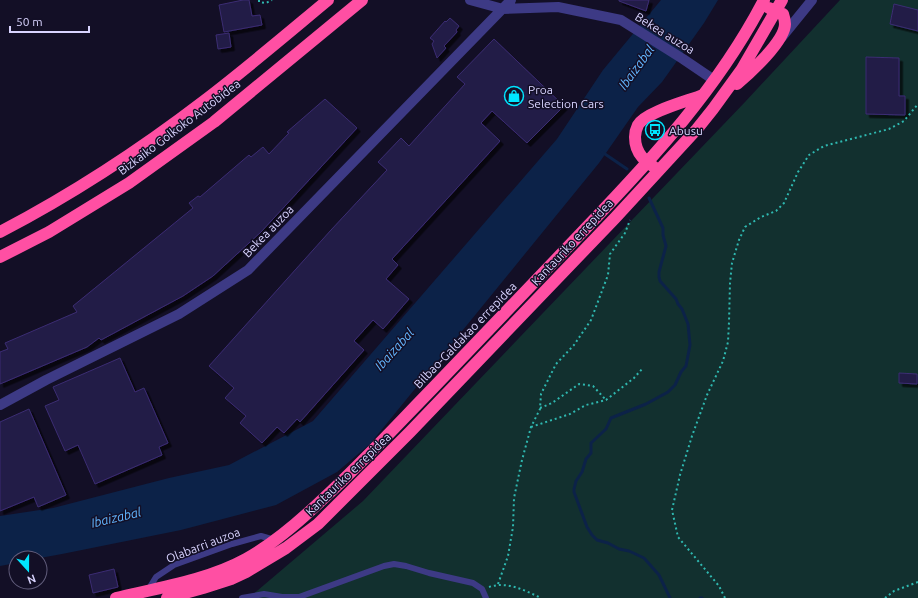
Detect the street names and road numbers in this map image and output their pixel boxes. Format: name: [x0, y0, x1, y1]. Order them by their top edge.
street label: Bekea auzoa: [633, 10, 697, 56]
street label: Bizkaiko Golkoko Autobidea: [115, 77, 243, 177]
street label: Kantauriko errepidea: [529, 196, 615, 288]
street label: Bekea auzoa: [240, 202, 296, 260]
street label: Bilbao-Galdakao errepidea: [411, 279, 519, 391]
street label: Kantauriko errepidea: [303, 430, 393, 518]
street label: Olabarri auzoa: [164, 525, 242, 565]

